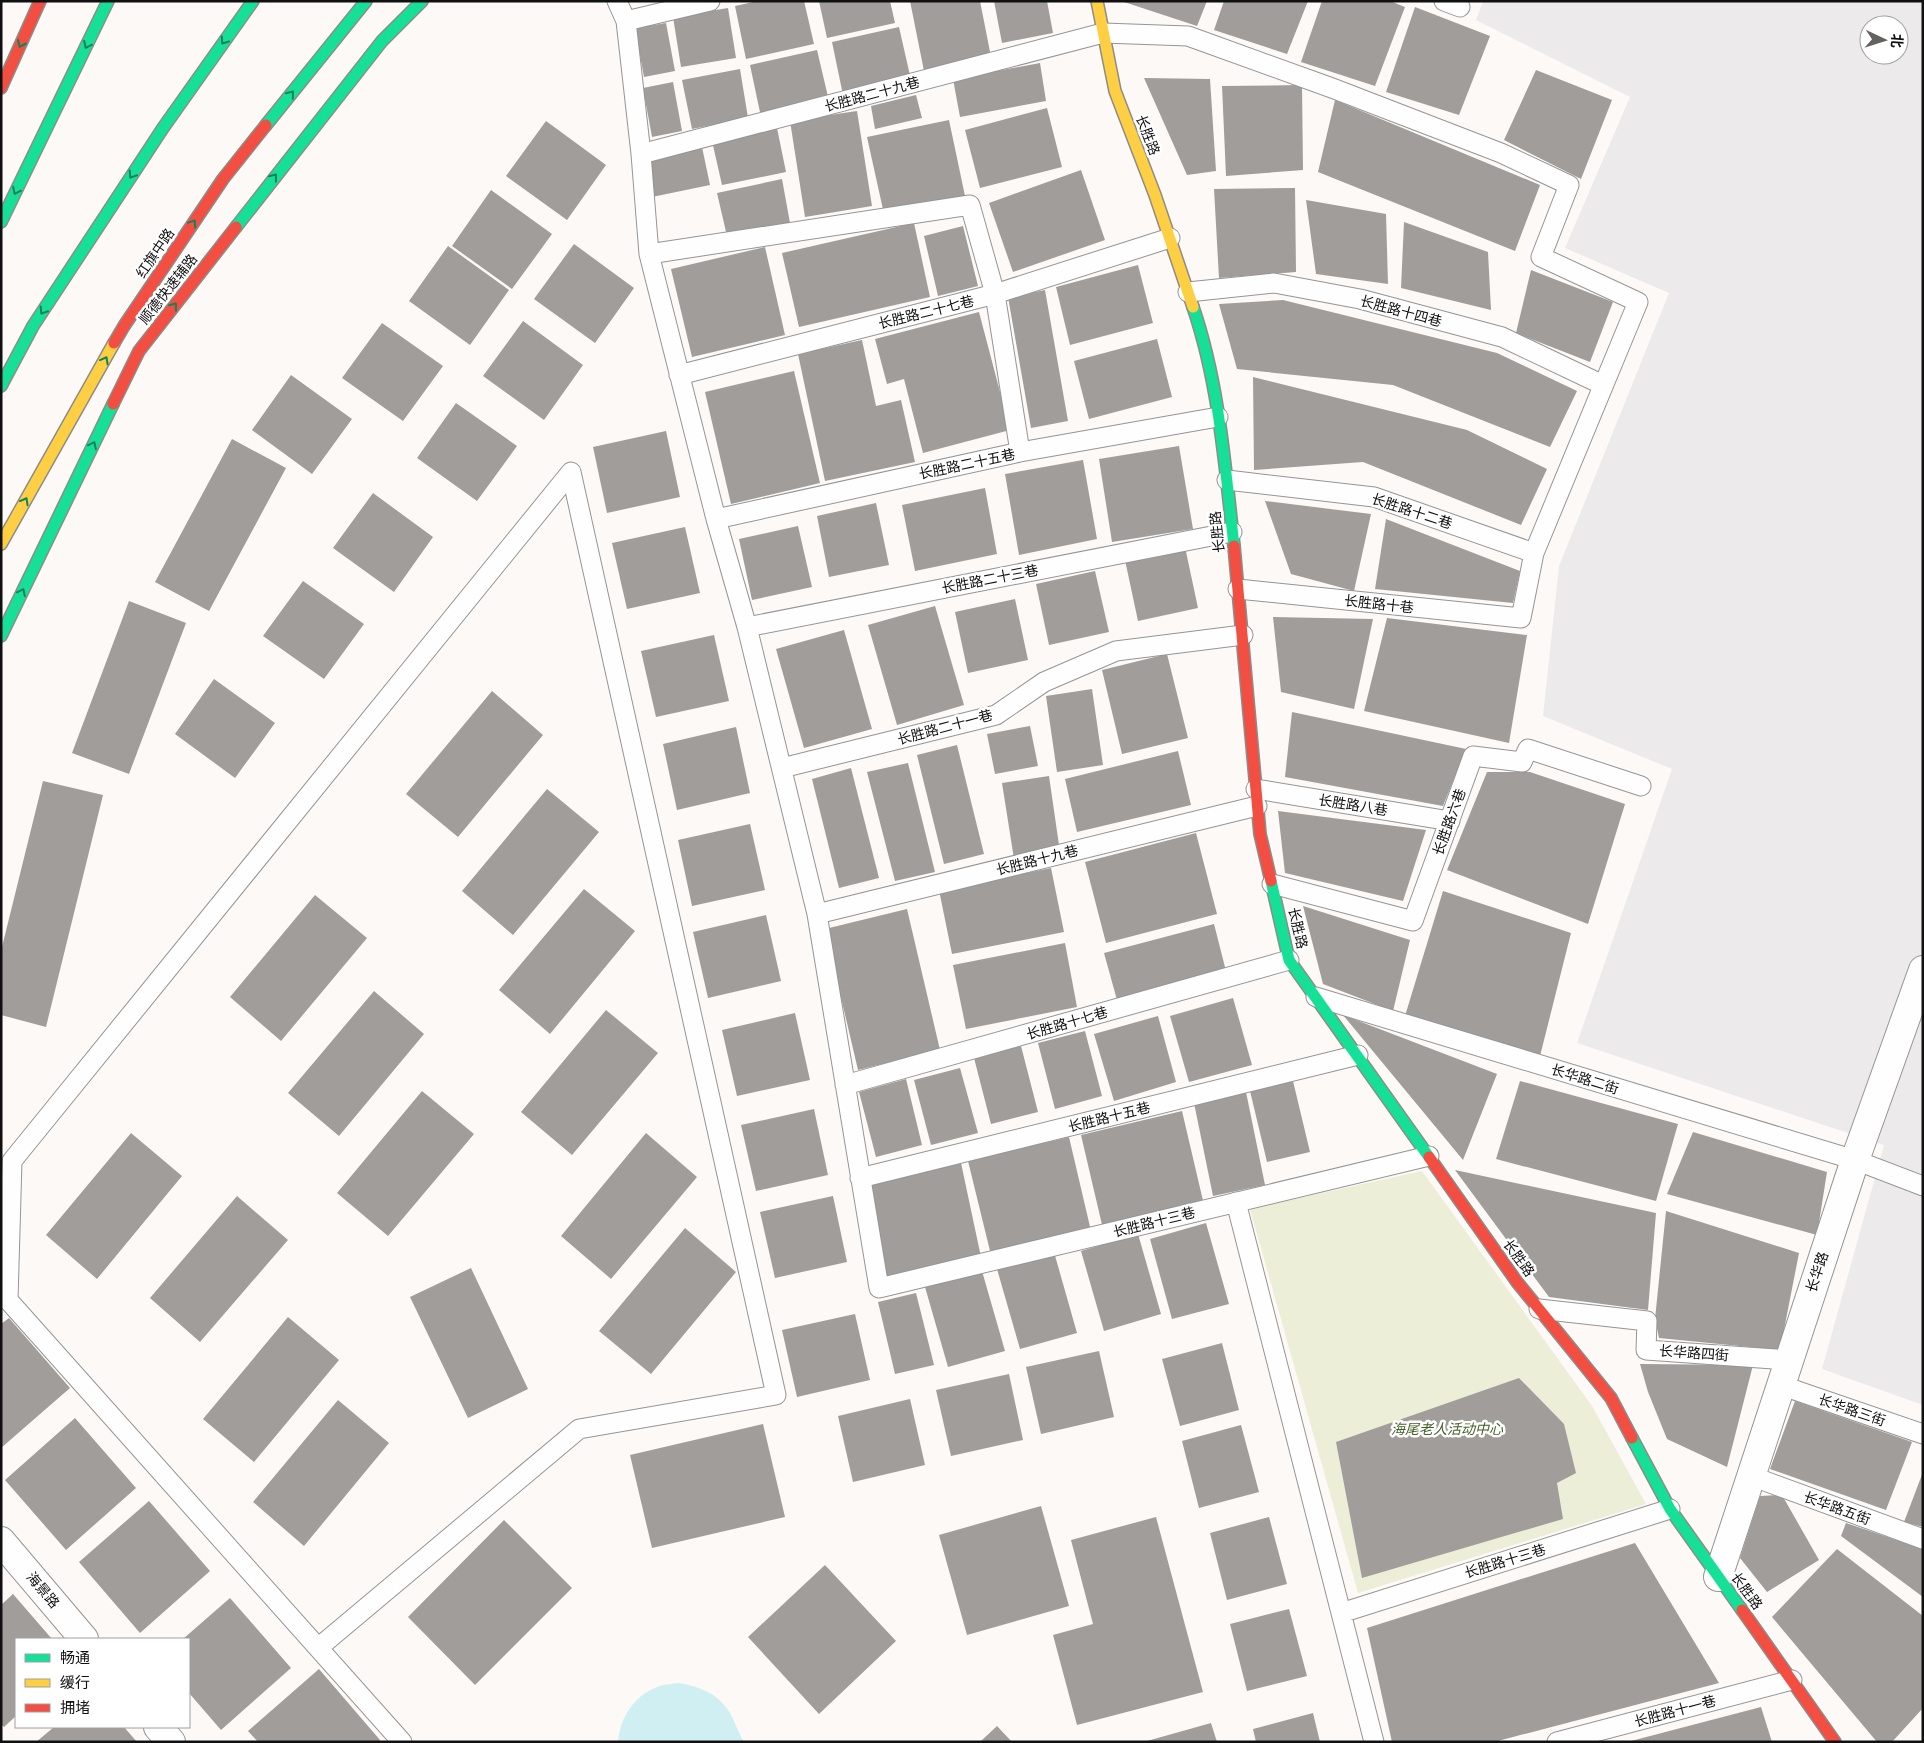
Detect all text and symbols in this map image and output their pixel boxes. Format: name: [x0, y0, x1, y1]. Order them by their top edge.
north arrow: [1859, 15, 1909, 65]
text: 北: [1888, 33, 1905, 48]
one-way arrow: [221, 35, 230, 45]
one-way arrow: [16, 39, 27, 48]
one-way arrow: [83, 40, 93, 49]
street label: 长胜路二十九巷: [823, 74, 921, 114]
one-way arrow: [286, 91, 294, 100]
street label: 长胜路: [1133, 113, 1163, 157]
one-way arrow: [129, 169, 138, 178]
one-way arrow: [268, 174, 276, 183]
one-way arrow: [12, 186, 22, 195]
one-way arrow: [187, 220, 196, 229]
street label: 红旗中路: [133, 225, 177, 281]
street label: 顺德快速辅路: [136, 251, 200, 327]
street label: 长胜路二十七巷: [877, 292, 975, 332]
street label: 长胜路十四巷: [1358, 292, 1444, 330]
one-way arrow: [168, 302, 177, 311]
one-way arrow: [40, 305, 49, 314]
one-way arrow: [99, 356, 109, 365]
one-way arrow: [87, 442, 97, 451]
street label: 长胜路二十五巷: [917, 446, 1017, 482]
street label: 长胜路十二巷: [1370, 490, 1454, 532]
one-way arrow: [19, 498, 29, 507]
street label: 长胜路: [1207, 510, 1227, 554]
street label: 长胜路二十三巷: [940, 562, 1040, 596]
one-way arrow: [16, 588, 26, 597]
street label: 长胜路十巷: [1343, 592, 1415, 616]
street label: 长胜路二十一巷: [896, 707, 994, 747]
street label: 长胜路六巷: [1430, 786, 1468, 858]
street label: 长胜路八巷: [1317, 792, 1389, 818]
street label: 长胜路十九巷: [994, 842, 1080, 878]
street label: 长胜路: [1285, 906, 1311, 950]
street label: 长胜路十七巷: [1024, 1004, 1110, 1042]
street label: 长华路二街: [1549, 1061, 1621, 1097]
street label: 长胜路十五巷: [1066, 1099, 1152, 1135]
street label: 长胜路十三巷: [1111, 1204, 1197, 1240]
street label: 长胜路: [1500, 1236, 1538, 1280]
street label: 长华路: [1803, 1250, 1831, 1294]
street label: 长华路四街: [1659, 1343, 1729, 1363]
street label: 长华路三街: [1816, 1391, 1888, 1429]
park label: 海尾老人活动中心: [1391, 1421, 1504, 1437]
street label: 长华路五街: [1801, 1489, 1873, 1527]
street label: 长胜路十三巷: [1462, 1541, 1548, 1581]
street label: 海景路: [23, 1569, 63, 1611]
street label: 长胜路: [1728, 1569, 1766, 1613]
legend: [15, 1638, 190, 1728]
text: 畅通: [60, 1649, 90, 1667]
text: 缓行: [60, 1674, 90, 1692]
street label: 长胜路十一巷: [1632, 1692, 1718, 1730]
text: 拥堵: [60, 1699, 90, 1717]

